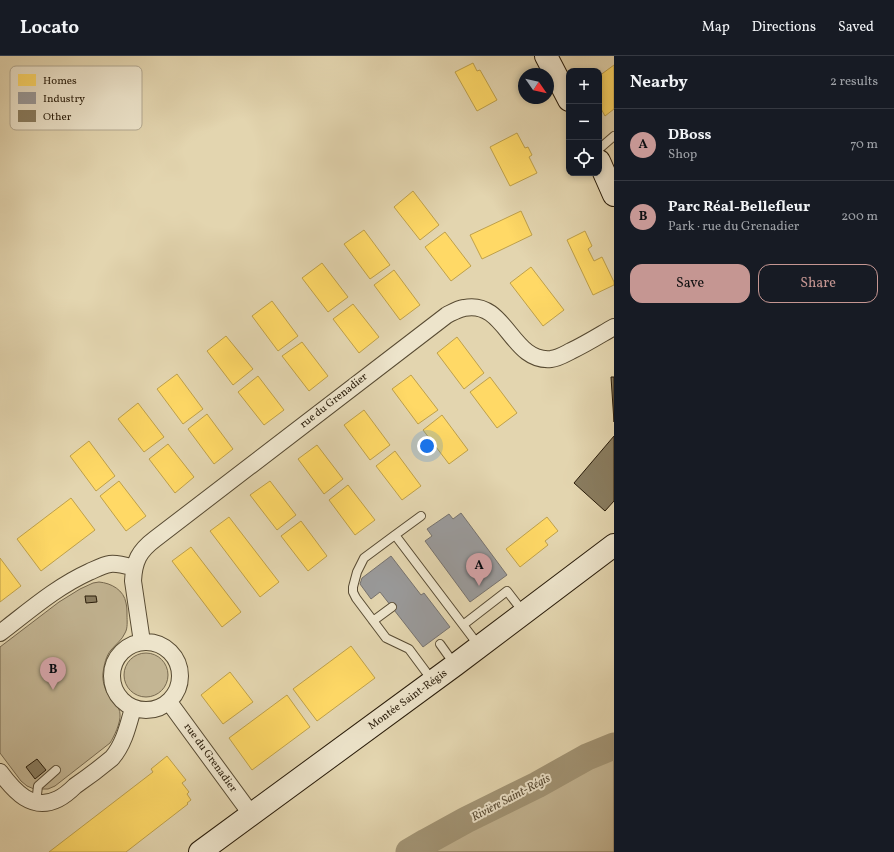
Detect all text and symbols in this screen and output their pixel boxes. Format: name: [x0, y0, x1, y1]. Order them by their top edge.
text: Locato: [20, 15, 79, 41]
text: Map: [702, 18, 730, 37]
text: Directions: [752, 18, 816, 37]
text: Saved: [838, 18, 874, 37]
legend: [10, 66, 142, 130]
north arrow: [518, 68, 554, 104]
map controls: [566, 68, 602, 176]
button: +: [566, 68, 602, 104]
text: Nearby: [630, 71, 688, 94]
text: 2 results: [830, 73, 878, 91]
text: Homes: [43, 74, 77, 89]
text: Industry: [43, 92, 85, 107]
button: −: [566, 104, 602, 140]
text: Other: [43, 110, 72, 125]
text: DBoss: [668, 125, 712, 146]
text: A: [638, 136, 648, 154]
text: 70 m: [850, 136, 878, 154]
button: locate: [566, 140, 602, 176]
text: Shop: [668, 146, 697, 164]
text: Parc Réal-Bellefleur: [668, 197, 810, 218]
text: B: [639, 208, 647, 226]
text: 200 m: [841, 208, 878, 226]
text: Park · rue du Grenadier: [668, 218, 799, 236]
button: Save: [630, 264, 750, 303]
button: Share: [758, 264, 878, 303]
street label: rue du Grenadier: [297, 370, 371, 432]
your location: [417, 436, 437, 456]
pin: A: [466, 553, 492, 586]
pin: B: [40, 657, 66, 690]
street label: Montée Saint-Régis: [365, 666, 451, 734]
street label: rue du Grenadier: [180, 720, 240, 796]
water label: Rivière Saint-Régis: [469, 770, 554, 826]

